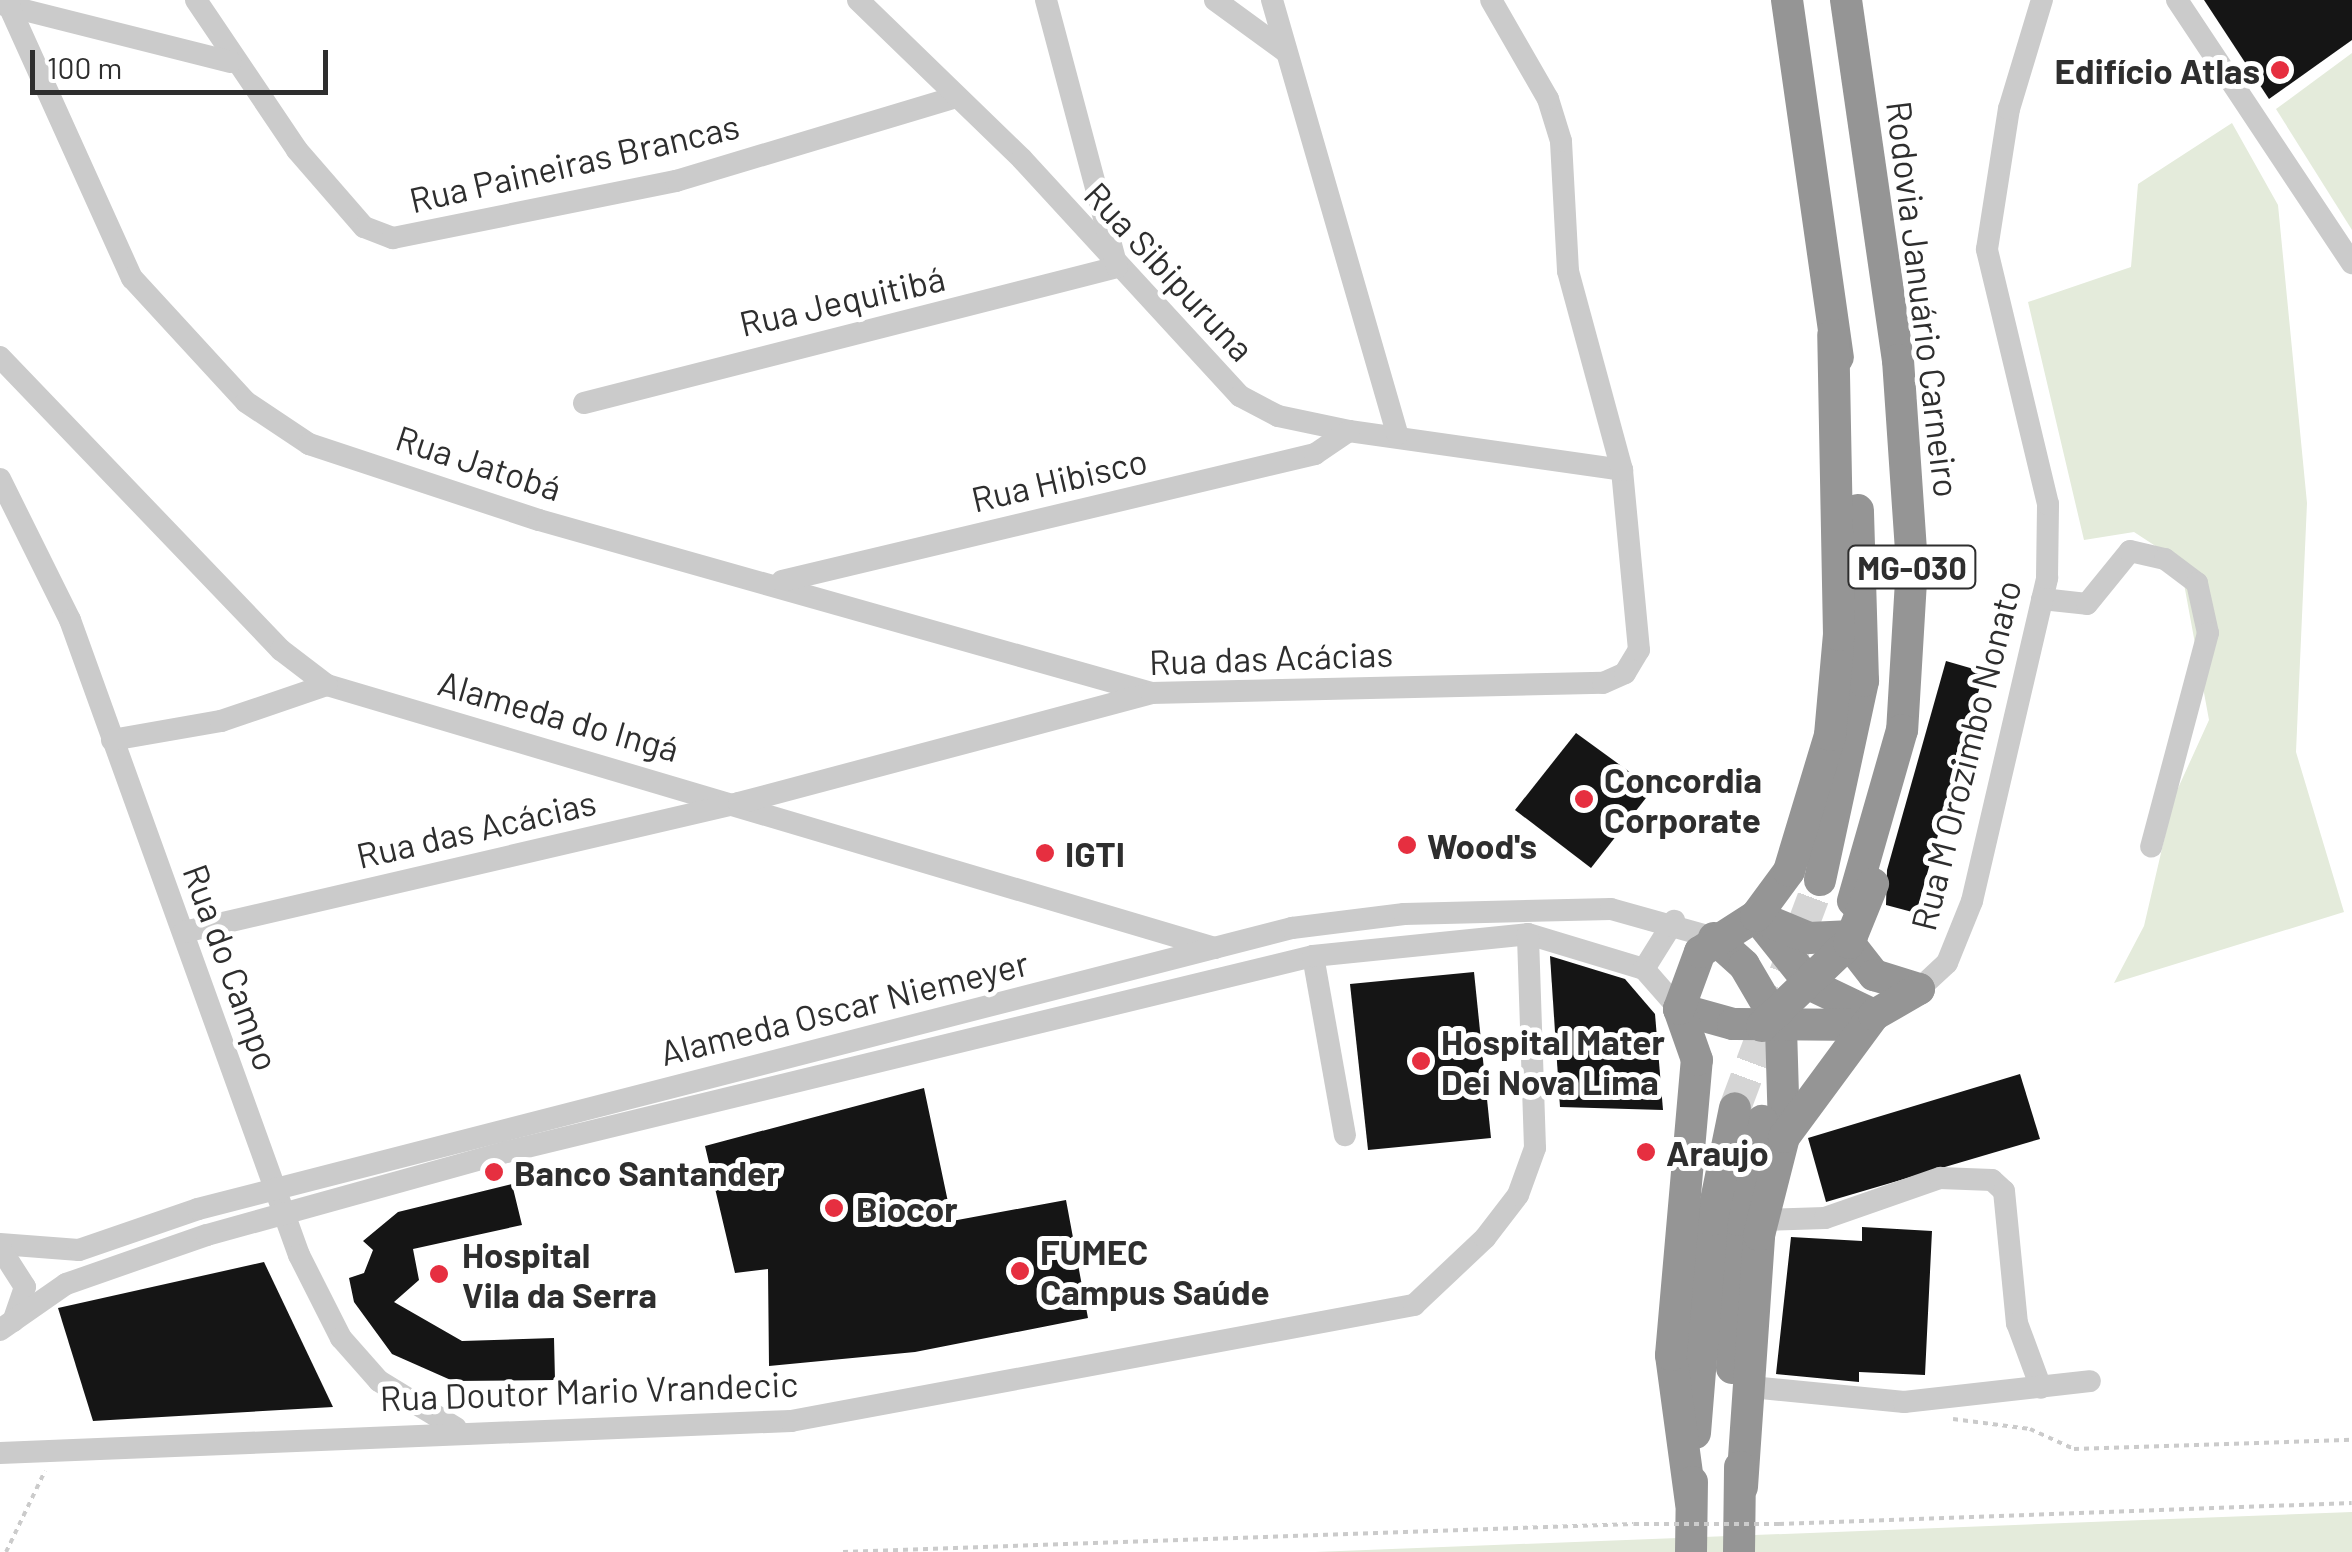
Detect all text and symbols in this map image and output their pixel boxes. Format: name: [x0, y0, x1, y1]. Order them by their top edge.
scale bar: [35, 30, 332, 92]
text: 100 m: [47, 49, 122, 85]
place label: Edifício Atlas: [2054, 49, 2260, 91]
marker: Edifício Atlas: [2269, 59, 2291, 81]
street label: Rodovia Januário Carneiro: [1879, 98, 1969, 500]
street label: Rua Paineiras Brancas: [405, 104, 743, 220]
street label: Rua Sibipuruna: [1077, 173, 1263, 369]
street label: Rua Jequitibá: [735, 256, 949, 344]
street label: Rua Jatobá: [391, 416, 567, 508]
street label: Rua Hibisco: [967, 438, 1151, 520]
road number: MG-030: [1847, 540, 1977, 594]
street label: Rua M Orozimbo Nonato: [1901, 576, 2029, 934]
street label: Rua das Acácias: [1148, 632, 1394, 682]
street label: Alameda do Ingá: [434, 661, 684, 769]
place label: Concordia Corporate: [1604, 758, 1762, 840]
street label: Rua das Acácias: [352, 780, 600, 876]
marker: Concordia Corporate: [1573, 788, 1595, 810]
place label: Wood's: [1427, 824, 1537, 866]
place label: IGTI: [1065, 832, 1125, 874]
marker: Wood's: [1396, 834, 1418, 856]
marker: IGTI: [1034, 842, 1056, 864]
street label: Rua do Campo: [175, 858, 289, 1076]
street label: Alameda Oscar Niemeyer: [656, 941, 1032, 1073]
place label: Hospital Mater Dei Nova Lima: [1441, 1020, 1665, 1102]
marker: Hospital Mater Dei Nova Lima: [1410, 1050, 1432, 1072]
place label: Araujo: [1666, 1131, 1769, 1173]
marker: Araujo: [1635, 1141, 1657, 1163]
place label: Banco Santander: [514, 1151, 780, 1193]
marker: Banco Santander: [483, 1161, 505, 1183]
place label: Biocor: [856, 1187, 958, 1229]
marker: Biocor: [821, 1195, 847, 1221]
place label: FUMEC Campus Saúde: [1040, 1230, 1270, 1312]
place label: Hospital Vila da Serra: [462, 1233, 657, 1315]
marker: FUMEC Campus Saúde: [1009, 1260, 1031, 1282]
marker: Hospital Vila da Serra: [426, 1261, 452, 1287]
street label: Rua Doutor Mario Vrandecic: [379, 1362, 799, 1418]

